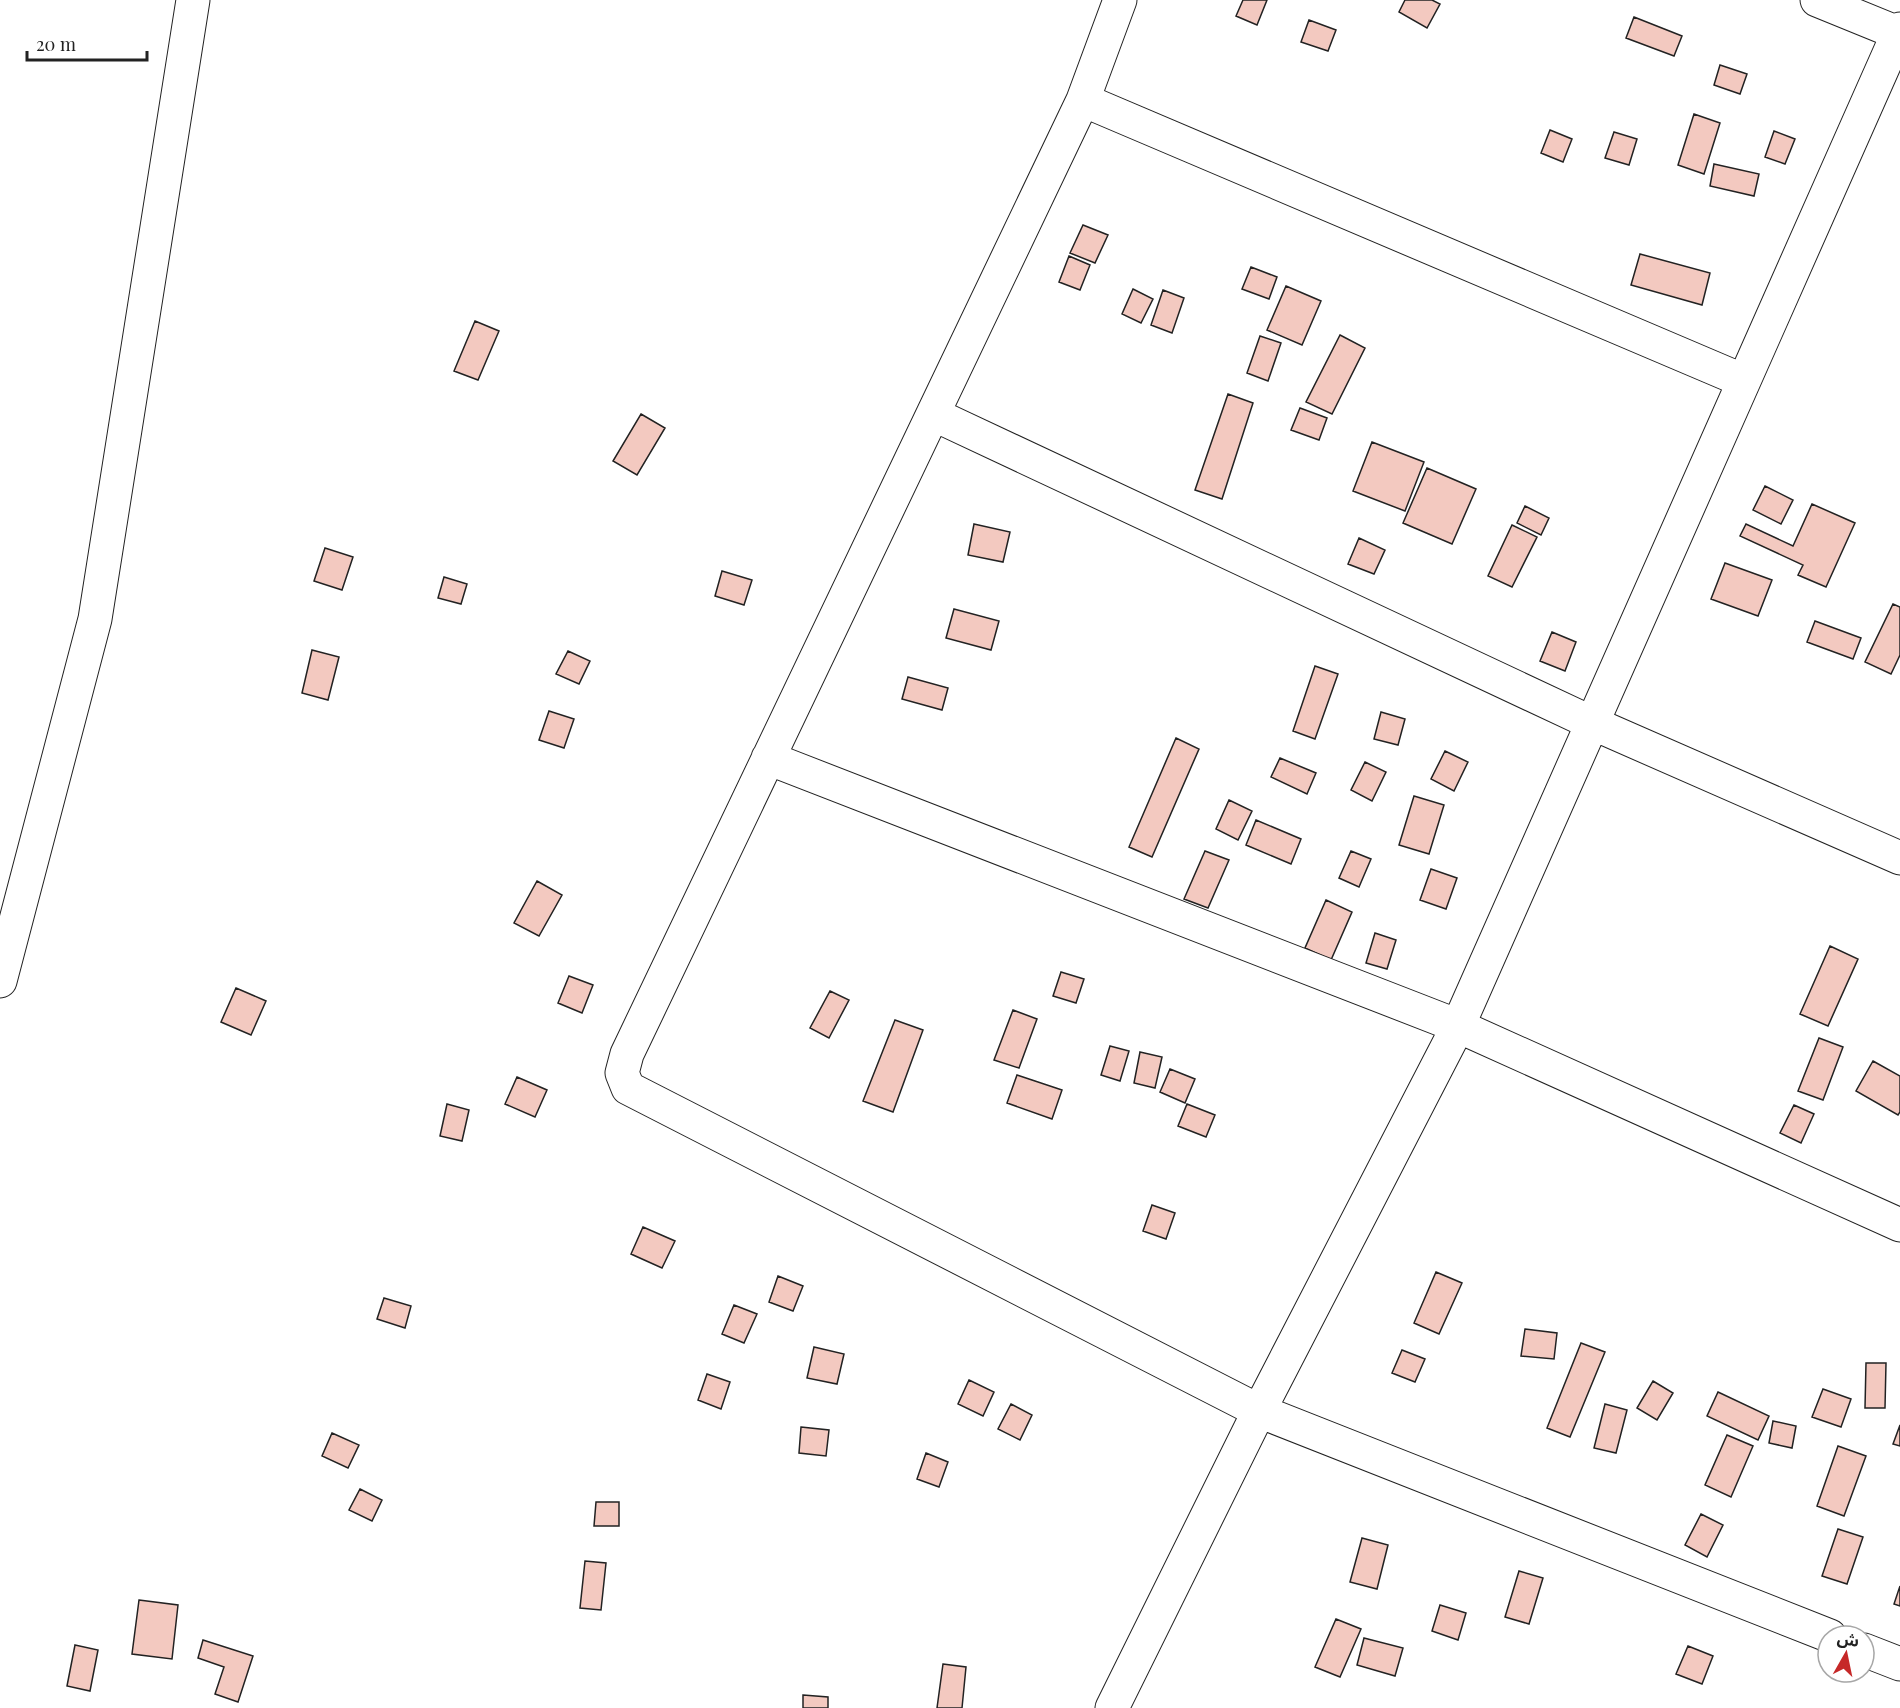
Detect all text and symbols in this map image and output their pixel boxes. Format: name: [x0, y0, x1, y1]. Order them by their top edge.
scale bar: [27, 24, 147, 62]
text: 20 m: [36, 32, 76, 56]
north arrow: [1816, 1624, 1876, 1684]
text: ش: [1836, 1627, 1861, 1651]

